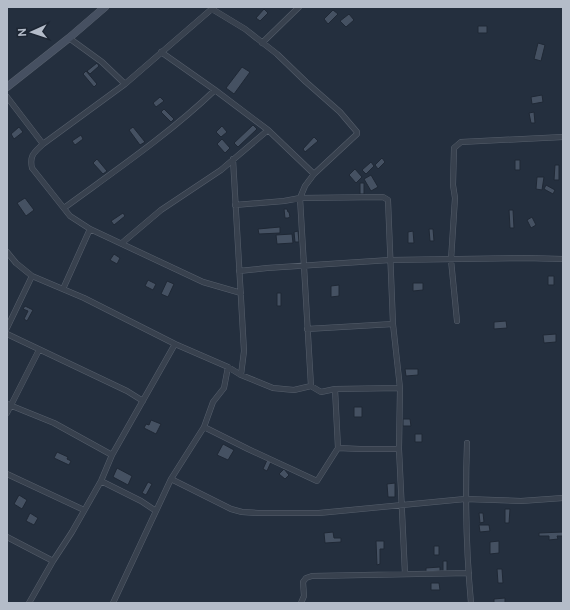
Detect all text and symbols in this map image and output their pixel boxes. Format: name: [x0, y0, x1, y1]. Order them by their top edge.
north arrow: [12, 12, 52, 52]
text: N: [16, 28, 28, 37]

